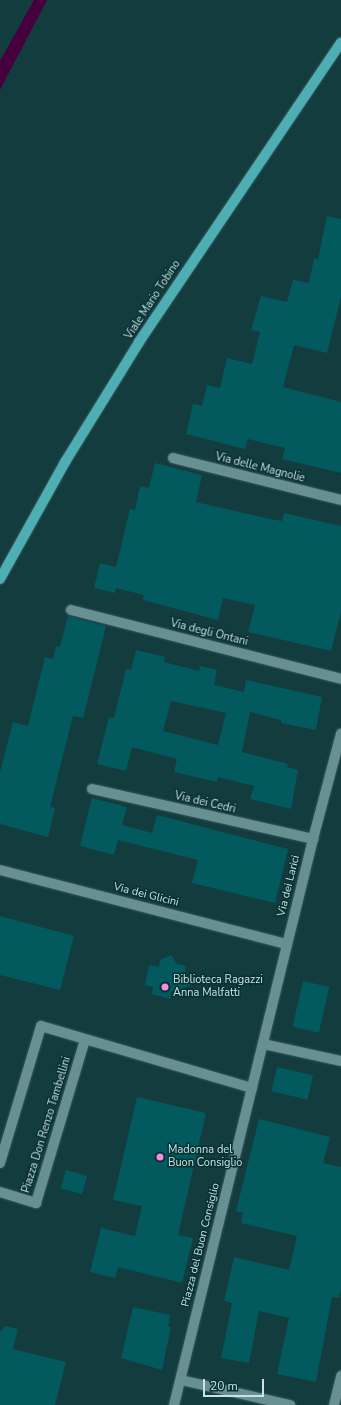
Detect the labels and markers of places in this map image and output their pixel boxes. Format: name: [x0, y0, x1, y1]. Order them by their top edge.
place label: Biblioteca Ragazzi Anna Malfatti: [173, 974, 263, 1000]
marker: Biblioteca Ragazzi Anna Malfatti: [160, 982, 170, 992]
place label: Madonna del Buon Consiglio: [168, 1144, 242, 1170]
marker: Madonna del Buon Consiglio: [155, 1152, 165, 1162]

